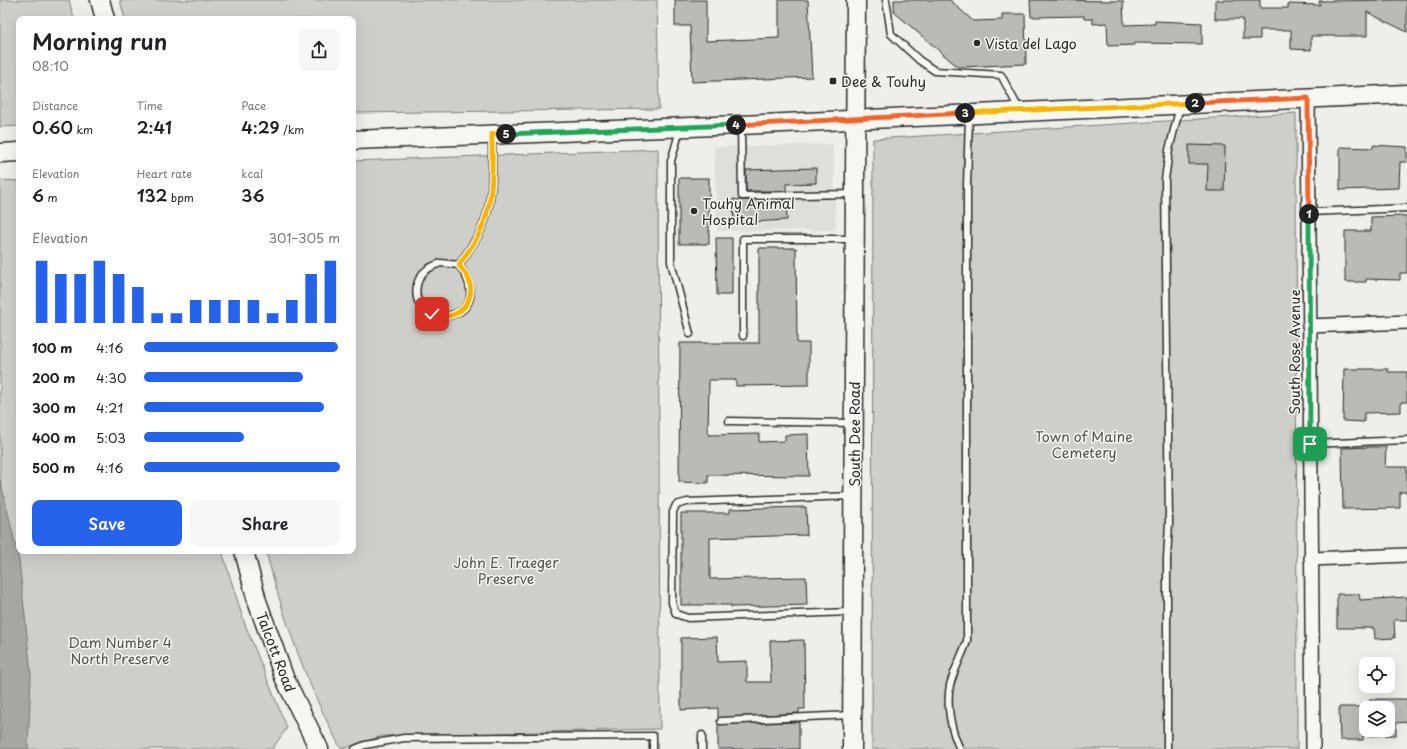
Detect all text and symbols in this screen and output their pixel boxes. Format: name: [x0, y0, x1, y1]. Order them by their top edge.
text: Morning run: [32, 24, 167, 57]
button: share: [298, 29, 340, 71]
place label: Vista del Lago: [985, 33, 1077, 54]
marker: Vista del Lago: [972, 38, 982, 48]
text: 08:10: [32, 56, 69, 75]
place label: Dee & Touhy: [841, 71, 926, 92]
marker: Dee & Touhy: [828, 76, 838, 86]
pin: 2: [1185, 93, 1205, 113]
text: 2: [1191, 94, 1199, 111]
text: Distance: [32, 97, 78, 114]
text: Time: [137, 97, 163, 114]
text: Pace: [241, 97, 266, 114]
pin: 3: [955, 103, 975, 123]
text: 3: [961, 104, 969, 121]
text: 0.60: [32, 114, 73, 140]
text: 2:41: [137, 114, 172, 140]
text: 4:29: [241, 114, 280, 140]
pin: 4: [726, 115, 746, 135]
text: 4: [732, 116, 740, 133]
text: km: [73, 121, 93, 138]
text: /km: [280, 121, 304, 138]
pin: 5: [496, 124, 516, 144]
text: 5: [502, 125, 510, 142]
text: Elevation: [32, 165, 79, 182]
text: Heart rate: [137, 165, 192, 182]
text: kcal: [241, 165, 263, 182]
text: 6: [32, 182, 44, 208]
text: 132: [137, 182, 167, 208]
text: 36: [241, 182, 264, 208]
text: m: [44, 189, 58, 206]
text: bpm: [167, 189, 194, 206]
place label: Touhy Animal Hospital: [702, 193, 795, 230]
pin: 1: [1299, 204, 1319, 224]
text: 1: [1306, 205, 1312, 222]
marker: Touhy Animal Hospital: [689, 206, 699, 216]
text: Elevation: [32, 228, 88, 247]
text: 301–305 m: [268, 228, 340, 247]
street label: South Rose Avenue: [1284, 289, 1305, 415]
pin: [415, 297, 449, 331]
icon: check: [421, 303, 443, 325]
text: 100 m: [32, 338, 73, 357]
text: 4:16: [96, 338, 123, 357]
text: 200 m: [32, 368, 76, 387]
text: 4:30: [96, 368, 126, 387]
street label: South Dee Road: [844, 381, 865, 487]
text: 300 m: [32, 398, 76, 417]
text: 4:21: [96, 398, 123, 417]
park label: Town of Maine Cemetery: [1035, 426, 1133, 463]
pin: [1293, 427, 1327, 461]
text: 400 m: [32, 428, 76, 447]
text: 5:03: [96, 428, 126, 447]
icon: arrive: [1299, 433, 1321, 455]
text: 500 m: [32, 458, 75, 477]
text: 4:16: [96, 458, 123, 477]
button: Save: [32, 500, 182, 546]
button: Share: [190, 500, 340, 546]
park label: John E. Traeger Preserve: [453, 552, 559, 589]
street label: Talcott Road: [251, 609, 301, 695]
park label: Dam Number 4 North Preserve: [68, 632, 172, 669]
map controls: [1359, 657, 1395, 737]
button: locate: [1359, 657, 1395, 693]
button: layers: [1359, 701, 1395, 737]

